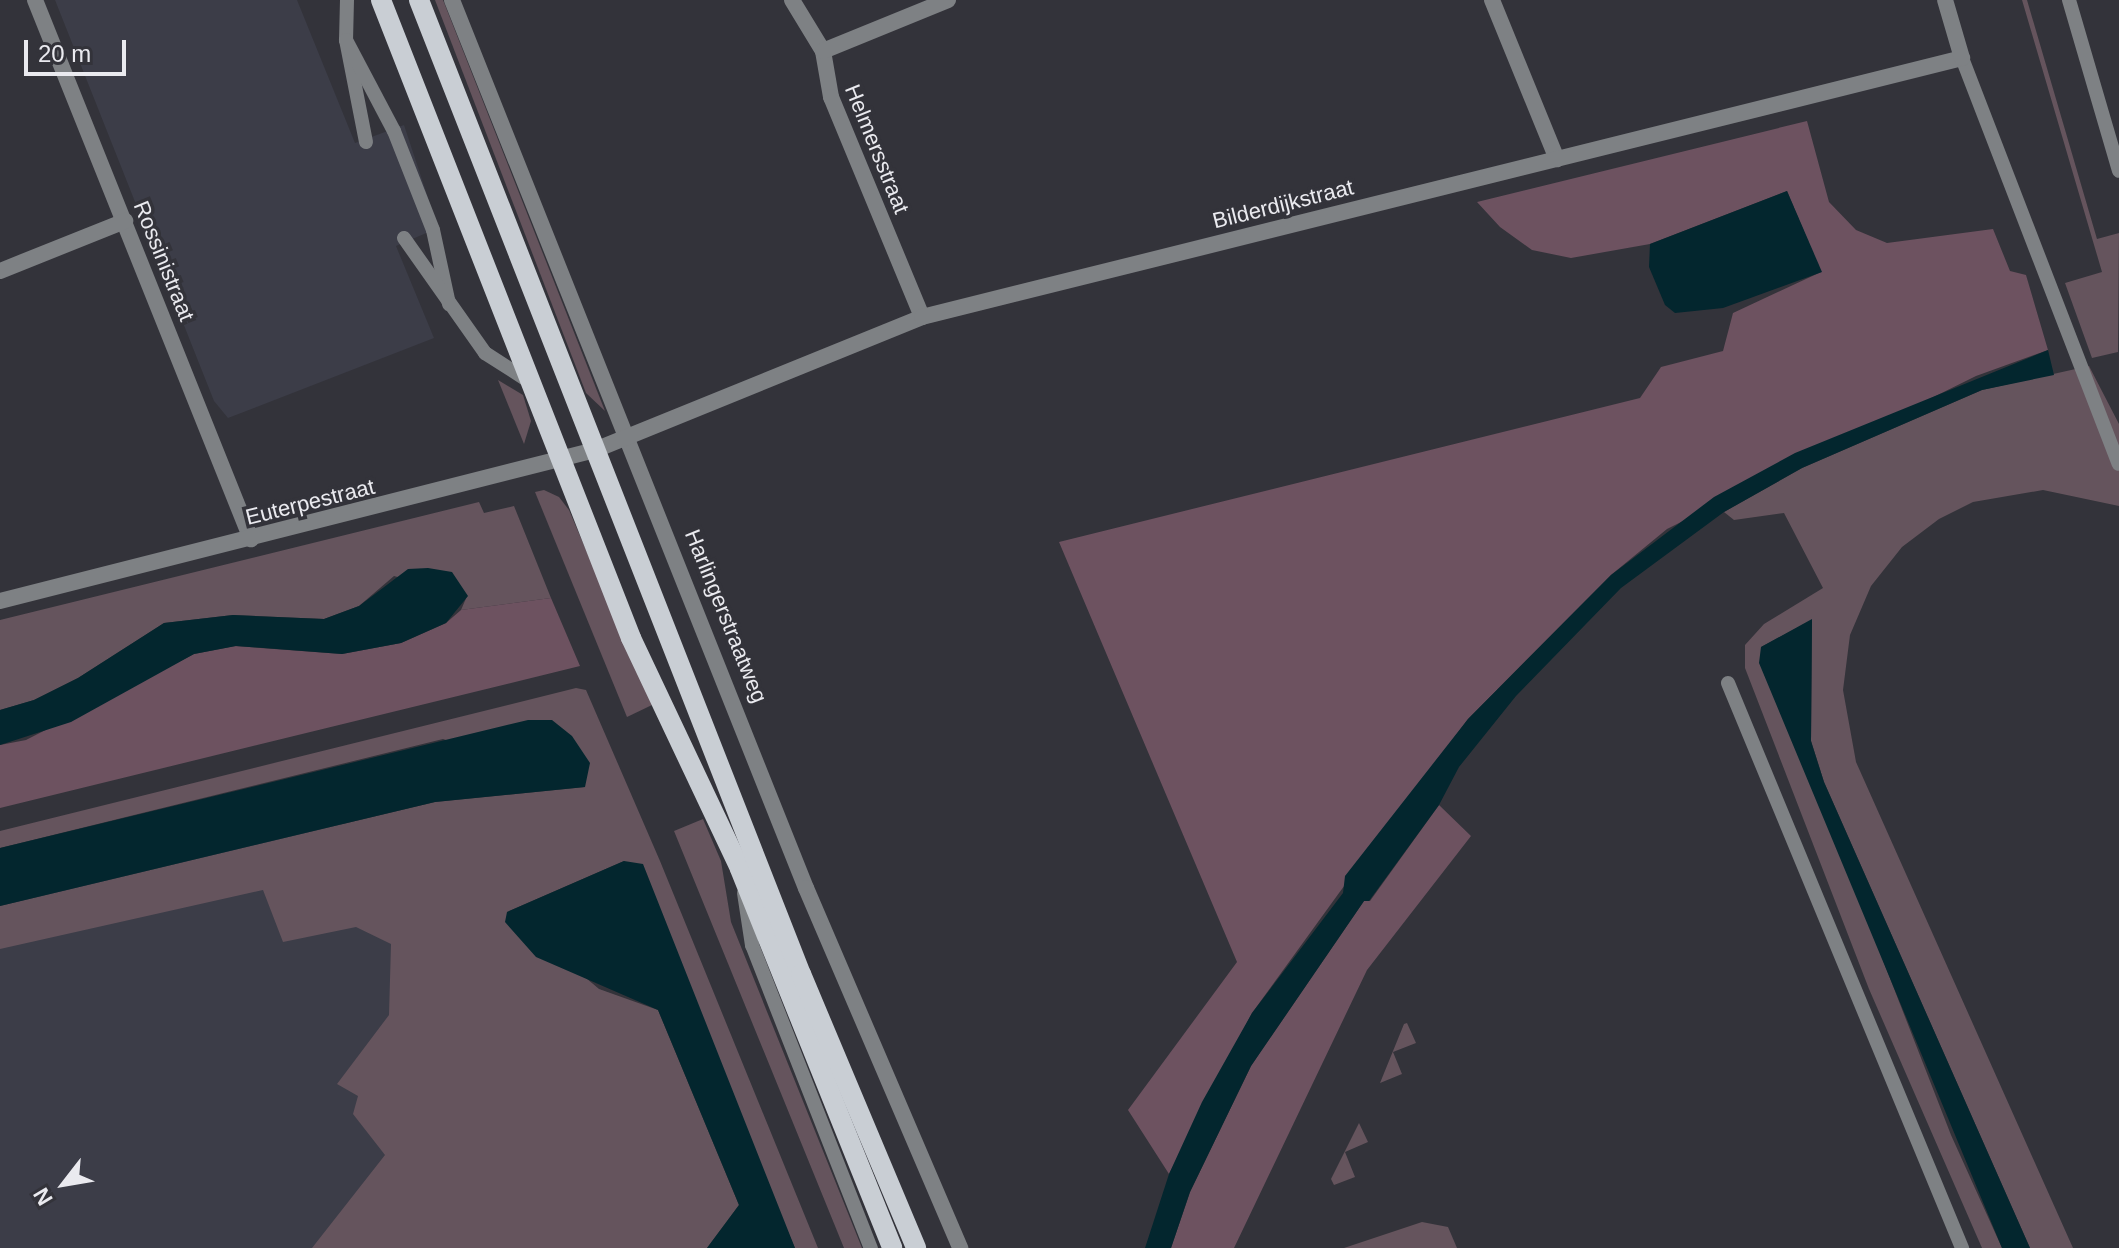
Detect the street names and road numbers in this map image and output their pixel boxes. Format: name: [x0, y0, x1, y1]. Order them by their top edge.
street label: Helmersstraat: [839, 81, 915, 217]
street label: Bilderdijkstraat: [1210, 174, 1356, 234]
street label: Rossinistraat: [128, 197, 200, 325]
street label: Euterpestraat: [243, 473, 377, 531]
street label: Harlingerstraatweg: [679, 525, 773, 707]

